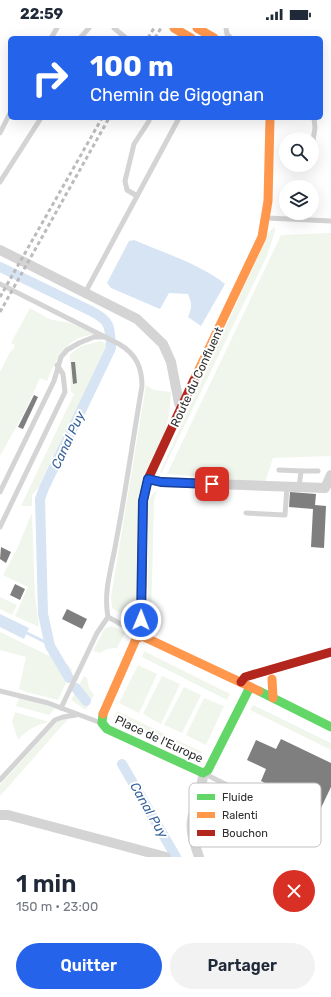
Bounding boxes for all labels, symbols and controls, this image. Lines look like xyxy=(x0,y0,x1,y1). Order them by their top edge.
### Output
text: 22:59 xyxy=(20,5,63,23)
text: 100 m xyxy=(90,50,174,83)
icon: right xyxy=(24,52,76,104)
text: Chemin de Gigognan xyxy=(90,84,264,106)
map controls xyxy=(279,132,319,220)
button: search xyxy=(279,132,319,172)
button: layers xyxy=(279,180,319,220)
street label: Route du Confluent xyxy=(168,325,226,429)
water label: Canal Puy xyxy=(48,408,88,471)
pin xyxy=(195,467,229,501)
icon: arrive xyxy=(201,473,223,495)
position arrow xyxy=(120,599,162,641)
street label: Place de l'Europe xyxy=(113,712,205,766)
water label: Canal Puy xyxy=(127,780,171,841)
legend xyxy=(189,783,321,847)
text: Fluide xyxy=(222,791,253,804)
text: Ralenti xyxy=(222,809,258,822)
text: Bouchon xyxy=(222,827,268,840)
text: 1 min xyxy=(16,870,76,898)
button: close xyxy=(273,870,315,912)
text: 150 m · 23:00 xyxy=(16,899,98,914)
button: Quitter xyxy=(16,943,162,989)
button: Partager xyxy=(170,943,315,989)

